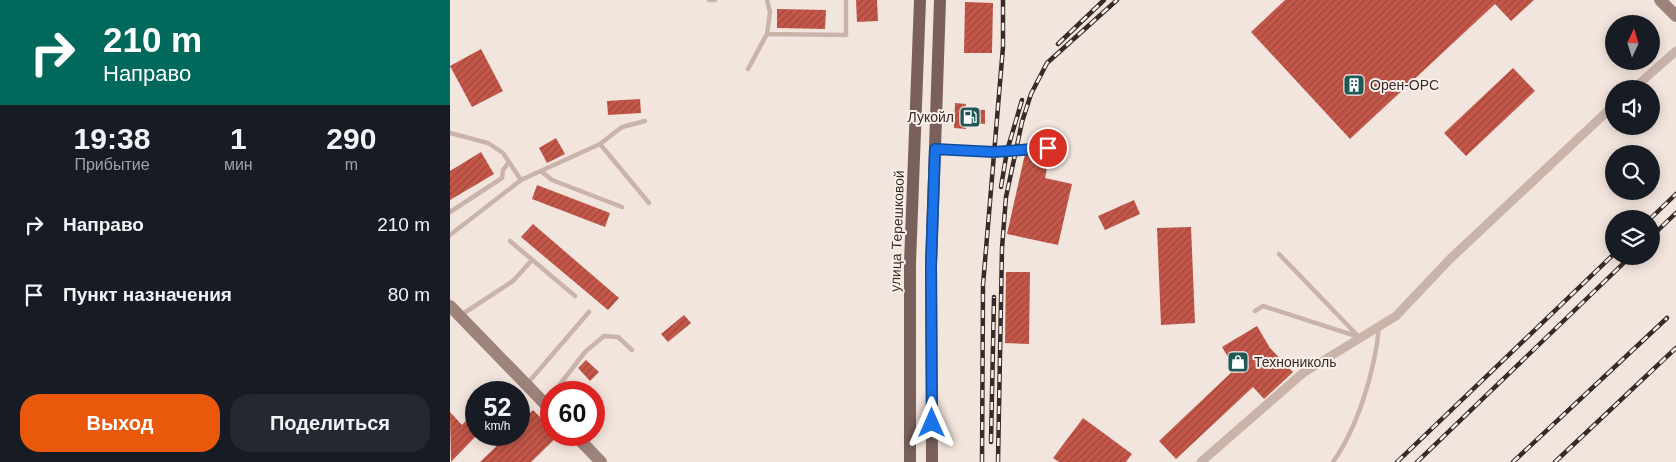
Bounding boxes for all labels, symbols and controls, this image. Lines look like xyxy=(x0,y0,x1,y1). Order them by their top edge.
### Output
north arrow xyxy=(1605,15,1660,70)
map controls xyxy=(1605,15,1660,265)
icon: right xyxy=(20,20,85,85)
text: 210 m xyxy=(103,20,202,59)
text: Направо xyxy=(103,61,191,86)
building icon: Орен-ОРС xyxy=(1342,73,1366,97)
place label: Орен-ОРС xyxy=(1370,77,1439,93)
button: sound xyxy=(1605,80,1660,135)
fuel station icon: Лукойл xyxy=(958,105,982,129)
place label: Лукойл xyxy=(908,109,954,125)
text: 19:38 xyxy=(74,122,150,155)
text: 1 xyxy=(230,122,247,155)
text: 290 xyxy=(326,122,376,155)
pin xyxy=(1027,127,1069,169)
icon: arrive xyxy=(1034,134,1062,162)
button: search xyxy=(1605,145,1660,200)
text: Прибытие xyxy=(74,156,150,173)
text: мин xyxy=(224,156,253,173)
text: m xyxy=(345,156,358,173)
street label: улица Терешковой xyxy=(887,170,907,292)
button: layers xyxy=(1605,210,1660,265)
icon: right xyxy=(20,211,48,239)
text: Направо xyxy=(63,214,144,235)
text: 210 m xyxy=(377,214,430,235)
icon: arrive xyxy=(20,281,48,309)
text: Пункт назначения xyxy=(63,284,232,305)
text: 80 m xyxy=(388,284,430,305)
shop icon: Технониколь xyxy=(1226,350,1250,374)
place label: Технониколь xyxy=(1254,354,1337,370)
speed limit sign: 60 xyxy=(540,381,605,446)
text: 52 xyxy=(484,393,511,421)
button: Выход xyxy=(20,394,220,452)
button: Поделиться xyxy=(230,394,430,452)
position arrow xyxy=(905,396,957,448)
text: km/h xyxy=(484,419,511,433)

